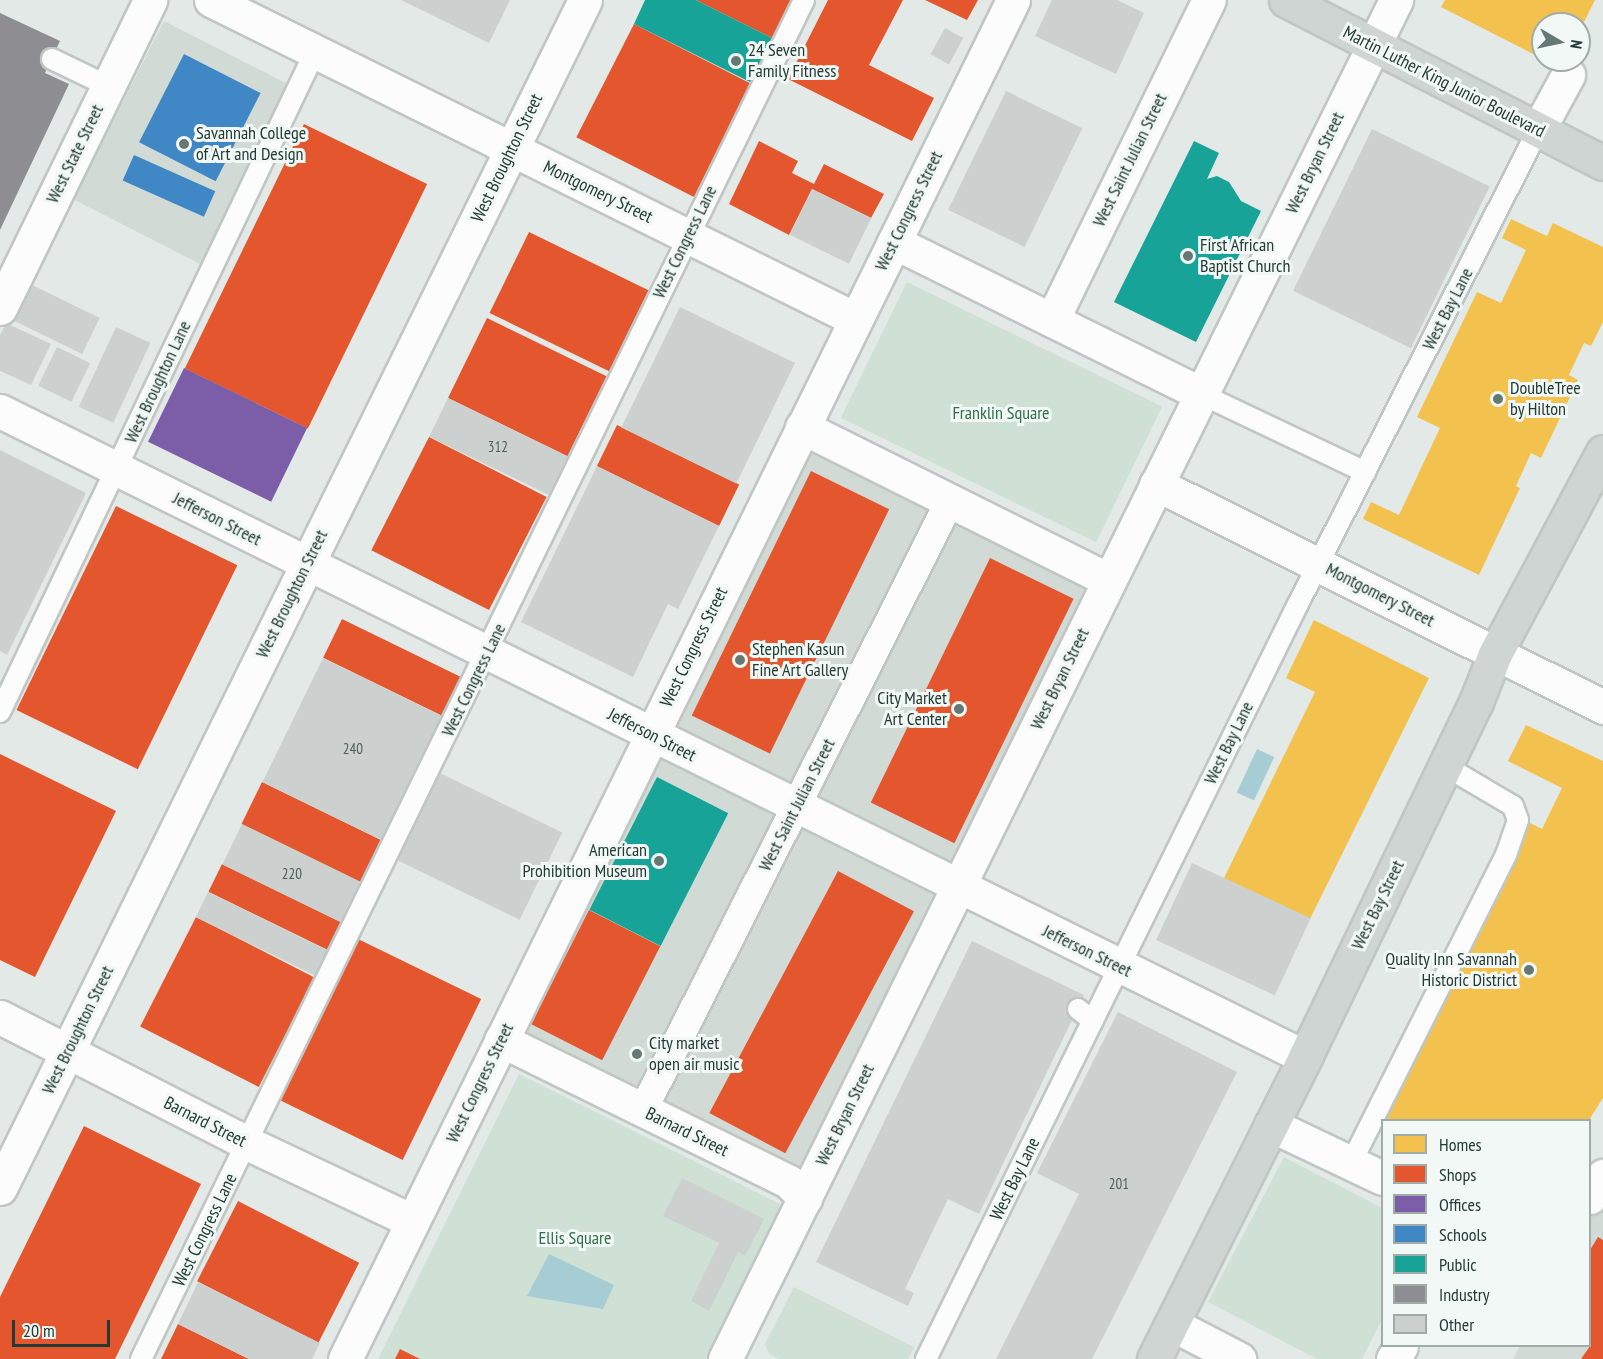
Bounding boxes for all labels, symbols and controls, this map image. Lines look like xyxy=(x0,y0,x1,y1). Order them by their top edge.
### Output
north arrow xyxy=(1531,12,1591,72)
street label: Martin Luther King Junior Boulevard xyxy=(1339,22,1549,142)
text: N xyxy=(1566,39,1587,50)
place label: 24 Seven Family Fitness xyxy=(748,40,837,82)
marker: 24 Seven Family Fitness xyxy=(729,54,743,68)
street label: West Broughton Street xyxy=(467,90,547,226)
street label: West Saint Julian Street xyxy=(1088,90,1172,230)
street label: West State Street xyxy=(42,101,108,207)
street label: West Bryan Street xyxy=(1281,109,1349,217)
place label: Savannah College of Art and Design xyxy=(196,123,306,166)
marker: Savannah College of Art and Design xyxy=(177,137,191,151)
street label: West Congress Street xyxy=(871,148,947,274)
street label: Montgomery Street xyxy=(540,156,656,228)
street label: West Congress Lane xyxy=(648,182,722,302)
place label: First African Baptist Church xyxy=(1200,235,1290,278)
marker: First African Baptist Church xyxy=(1181,249,1195,263)
street label: West Bay Lane xyxy=(1418,264,1478,354)
street label: West Broughton Lane xyxy=(120,317,196,447)
place label: DoubleTree by Hilton xyxy=(1510,378,1581,420)
marker: DoubleTree by Hilton xyxy=(1491,392,1505,406)
park label: Franklin Square xyxy=(952,402,1050,424)
house number: 312 xyxy=(488,438,508,456)
street label: Jefferson Street xyxy=(169,488,265,550)
street label: West Broughton Street xyxy=(252,526,332,662)
street label: Montgomery Street xyxy=(1322,558,1438,632)
street label: West Congress Street xyxy=(656,584,732,710)
street label: West Congress Lane xyxy=(437,620,511,740)
street label: West Bryan Street xyxy=(1026,625,1094,733)
place label: Stephen Kasun Fine Art Gallery xyxy=(752,639,849,682)
marker: Stephen Kasun Fine Art Gallery xyxy=(733,653,747,667)
place label: City Market Art Center xyxy=(877,688,947,730)
street label: West Bay Lane xyxy=(1200,698,1258,788)
marker: City Market Art Center xyxy=(952,702,966,716)
street label: Jefferson Street xyxy=(604,704,700,766)
street label: West Saint Julian Street xyxy=(754,735,840,875)
house number: 240 xyxy=(343,740,363,758)
place label: American Prohibition Museum xyxy=(522,840,647,882)
marker: American Prohibition Museum xyxy=(652,854,666,868)
street label: West Bay Street xyxy=(1347,857,1409,953)
house number: 220 xyxy=(282,865,302,883)
street label: Jefferson Street xyxy=(1039,920,1135,982)
place label: Quality Inn Savannah Historic District xyxy=(1385,949,1517,992)
street label: West Broughton Street xyxy=(38,962,118,1098)
marker: Quality Inn Savannah Historic District xyxy=(1522,963,1536,977)
street label: West Congress Street xyxy=(442,1020,518,1146)
place label: City market open air music xyxy=(649,1033,740,1076)
marker: City market open air music xyxy=(630,1047,644,1061)
street label: West Bryan Street xyxy=(811,1061,879,1169)
street label: Barnard Street xyxy=(160,1092,250,1152)
street label: Barnard Street xyxy=(642,1103,732,1161)
legend xyxy=(1381,1119,1591,1347)
text: Homes xyxy=(1439,1133,1482,1156)
street label: West Bay Lane xyxy=(986,1134,1044,1224)
text: Shops xyxy=(1439,1163,1476,1186)
street label: West Congress Lane xyxy=(168,1170,242,1290)
house number: 201 xyxy=(1109,1175,1129,1193)
text: Offices xyxy=(1439,1193,1481,1216)
text: Schools xyxy=(1439,1223,1487,1246)
park label: Ellis Square xyxy=(539,1227,611,1249)
text: Public xyxy=(1439,1253,1477,1276)
text: Industry xyxy=(1439,1283,1489,1306)
scale bar xyxy=(15,1308,112,1346)
text: Other xyxy=(1439,1313,1474,1336)
text: 20 m xyxy=(23,1319,55,1342)

